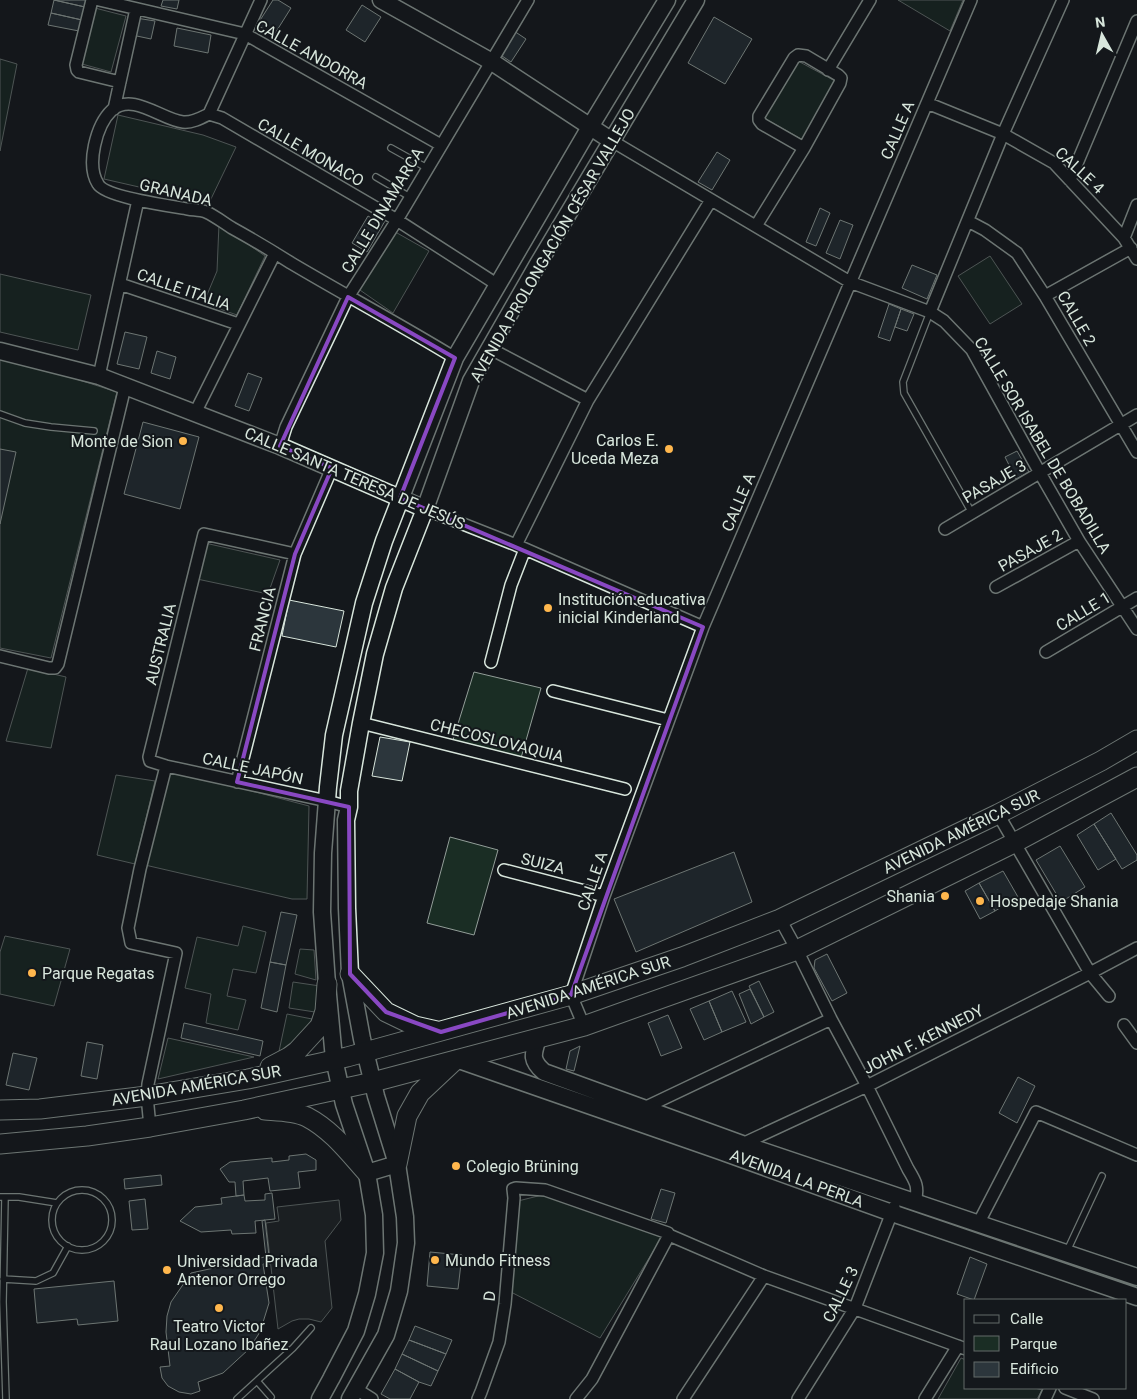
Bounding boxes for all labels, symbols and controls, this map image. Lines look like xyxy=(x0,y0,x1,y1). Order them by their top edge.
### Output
north arrow xyxy=(1077,10,1127,60)
text: N xyxy=(1094,14,1106,31)
street label: CALLE ANDORRA xyxy=(253,16,371,93)
street label: CALLE A xyxy=(877,98,918,162)
street label: AVENIDA PROLONGACIÓN CÉSAR VALLEJO xyxy=(465,105,639,385)
street label: CALLE MONACO xyxy=(254,114,367,191)
street label: CALLE DINAMARCA xyxy=(337,143,428,277)
street label: CALLE 4 xyxy=(1051,143,1108,198)
street label: GRANADA xyxy=(138,175,215,210)
street label: CALLE ITALIA xyxy=(134,265,234,315)
street label: CALLE 2 xyxy=(1053,287,1100,349)
street label: CALLE SOR ISABEL DE BOBADILLA xyxy=(970,334,1115,557)
street label: CALLE SANTA TERESA DE JESÚS xyxy=(242,423,468,534)
place label: Carlos E. Uceda Meza xyxy=(571,431,659,468)
place label: Monte de Sion xyxy=(71,432,173,451)
marker: Monte de Sion xyxy=(177,435,189,447)
marker: Carlos E. Uceda Meza xyxy=(663,443,675,455)
street label: PASAJE 3 xyxy=(959,456,1029,507)
street label: CALLE A xyxy=(718,470,759,534)
street label: PASAJE 2 xyxy=(995,525,1066,576)
street label: FRANCIA xyxy=(245,584,280,653)
street label: CALLE 1 xyxy=(1053,588,1114,635)
place label: Institución educativa inicial Kinderland xyxy=(558,590,706,627)
street label: AUSTRALIA xyxy=(141,601,180,687)
marker: Institución educativa inicial Kinderland xyxy=(542,602,554,614)
street label: CHECOSLOVAQUIA xyxy=(428,715,566,766)
street label: CALLE JAPÓN xyxy=(201,748,305,788)
street label: AVENIDA AMÉRICA SUR xyxy=(880,785,1043,878)
street label: CALLE A xyxy=(573,848,612,913)
street label: SUIZA xyxy=(519,849,567,878)
place label: Shania xyxy=(887,887,935,906)
marker: Shania xyxy=(939,890,951,902)
place label: Hospedaje Shania xyxy=(990,892,1119,911)
marker: Hospedaje Shania xyxy=(974,895,986,907)
street label: AVENIDA AMÉRICA SUR xyxy=(504,952,673,1023)
place label: Parque Regatas xyxy=(42,964,155,983)
marker: Parque Regatas xyxy=(26,967,38,979)
street label: JOHN F. KENNEDY xyxy=(860,1001,987,1078)
street label: AVENIDA AMÉRICA SUR xyxy=(110,1061,282,1110)
street label: AVENIDA LA PERLA xyxy=(727,1145,867,1212)
place label: Colegio Brüning xyxy=(466,1157,579,1176)
marker: Colegio Brüning xyxy=(450,1160,462,1172)
place label: Mundo Fitness xyxy=(445,1251,551,1270)
place label: Universidad Privada Antenor Orrego xyxy=(177,1252,318,1289)
marker: Mundo Fitness xyxy=(429,1254,441,1266)
street label: CALLE 3 xyxy=(819,1263,862,1325)
marker: Universidad Privada Antenor Orrego xyxy=(161,1264,173,1276)
street label: D xyxy=(480,1290,499,1302)
legend xyxy=(964,1299,1127,1389)
marker: Teatro Victor Raul Lozano Ibañez xyxy=(213,1302,225,1314)
text: Calle xyxy=(1010,1310,1043,1328)
place label: Teatro Victor Raul Lozano Ibañez xyxy=(150,1317,288,1354)
text: Parque xyxy=(1010,1335,1057,1353)
text: Edificio xyxy=(1010,1360,1059,1378)

